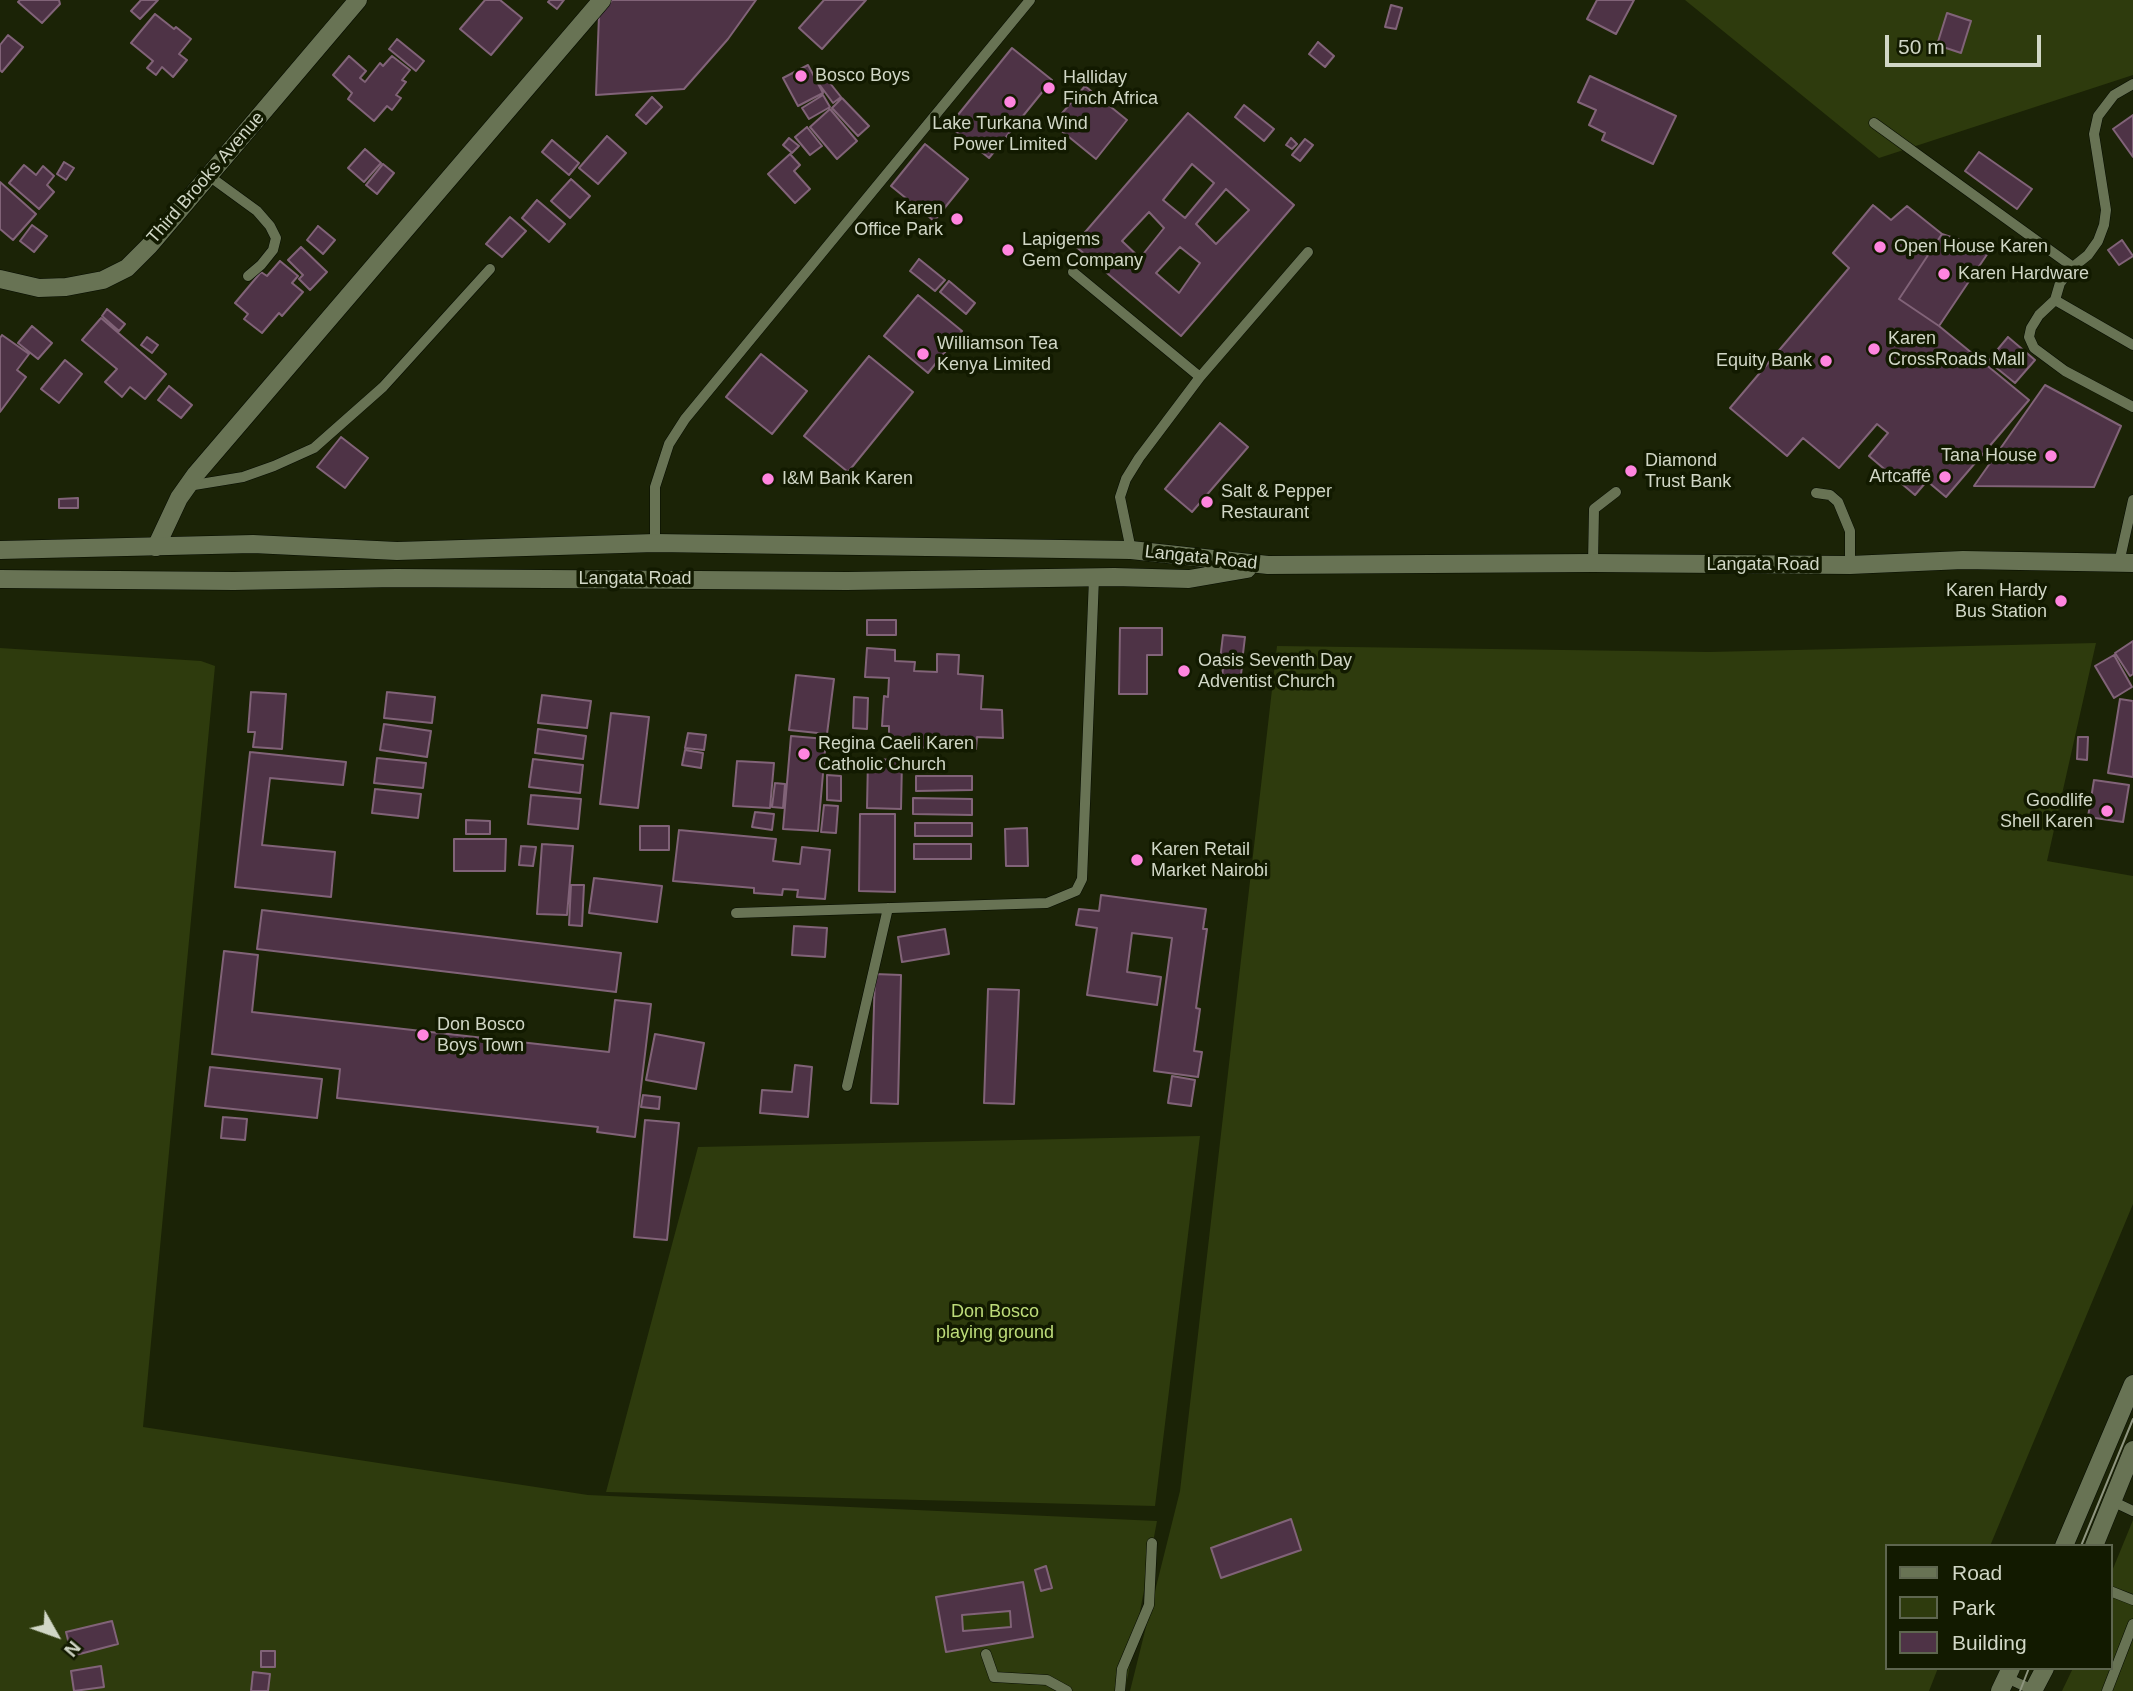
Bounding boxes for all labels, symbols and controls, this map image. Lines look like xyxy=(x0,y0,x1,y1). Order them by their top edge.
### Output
scale bar xyxy=(1888,21,2044,65)
text: 50 m xyxy=(1898,35,1945,58)
place label: Bosco Boys xyxy=(815,65,910,87)
place label: Halliday Finch Africa xyxy=(1063,67,1158,110)
marker: Bosco Boys xyxy=(793,68,809,84)
marker: Halliday Finch Africa xyxy=(1041,80,1057,96)
marker: Lake Turkana Wind Power Limited xyxy=(1002,94,1018,110)
street label: Third Brooks Avenue xyxy=(143,108,269,248)
place label: Lake Turkana Wind Power Limited xyxy=(932,113,1088,156)
place label: Karen Office Park xyxy=(854,198,943,241)
marker: Karen Office Park xyxy=(949,211,965,227)
place label: Lapigems Gem Company xyxy=(1022,229,1143,272)
place label: Open House Karen xyxy=(1894,236,2048,258)
marker: Open House Karen xyxy=(1872,239,1888,255)
marker: Lapigems Gem Company xyxy=(1000,242,1016,258)
place label: Karen Hardware xyxy=(1958,263,2089,285)
marker: Karen Hardware xyxy=(1936,266,1952,282)
place label: Karen CrossRoads Mall xyxy=(1888,328,2025,370)
place label: Williamson Tea Kenya Limited xyxy=(937,333,1058,376)
marker: Karen CrossRoads Mall xyxy=(1866,341,1882,357)
marker: Williamson Tea Kenya Limited xyxy=(915,346,931,362)
place label: Equity Bank xyxy=(1716,350,1812,372)
marker: Equity Bank xyxy=(1818,353,1834,369)
place label: Tana House xyxy=(1941,445,2037,467)
marker: Tana House xyxy=(2043,448,2059,464)
place label: Diamond Trust Bank xyxy=(1645,450,1731,492)
marker: Diamond Trust Bank xyxy=(1623,463,1639,479)
place label: Artcaffé xyxy=(1869,466,1931,488)
place label: I&M Bank Karen xyxy=(782,468,913,490)
marker: Artcaffé xyxy=(1937,469,1953,485)
marker: I&M Bank Karen xyxy=(760,471,776,487)
place label: Salt & Pepper Restaurant xyxy=(1221,481,1332,524)
marker: Salt & Pepper Restaurant xyxy=(1199,494,1215,510)
street label: Langata Road xyxy=(1144,541,1258,575)
street label: Langata Road xyxy=(1706,554,1820,576)
street label: Langata Road xyxy=(578,568,692,590)
place label: Karen Hardy Bus Station xyxy=(1946,580,2047,622)
marker: Karen Hardy Bus Station xyxy=(2053,593,2069,609)
place label: Oasis Seventh Day Adventist Church xyxy=(1198,650,1352,692)
marker: Oasis Seventh Day Adventist Church xyxy=(1176,663,1192,679)
place label: Regina Caeli Karen Catholic Church xyxy=(818,733,974,776)
marker: Regina Caeli Karen Catholic Church xyxy=(796,746,812,762)
place label: Goodlife Shell Karen xyxy=(2000,790,2093,832)
marker: Goodlife Shell Karen xyxy=(2099,803,2115,819)
place label: Karen Retail Market Nairobi xyxy=(1151,839,1268,882)
marker: Karen Retail Market Nairobi xyxy=(1129,852,1145,868)
place label: Don Bosco Boys Town xyxy=(437,1014,525,1056)
marker: Don Bosco Boys Town xyxy=(415,1027,431,1043)
park label: Don Bosco playing ground xyxy=(936,1301,1054,1344)
legend xyxy=(1884,1544,2112,1670)
text: Road xyxy=(1952,1561,2002,1584)
text: Park xyxy=(1952,1596,1995,1619)
north arrow xyxy=(21,1600,91,1670)
text: Building xyxy=(1952,1631,2027,1654)
text: N xyxy=(60,1637,85,1661)

